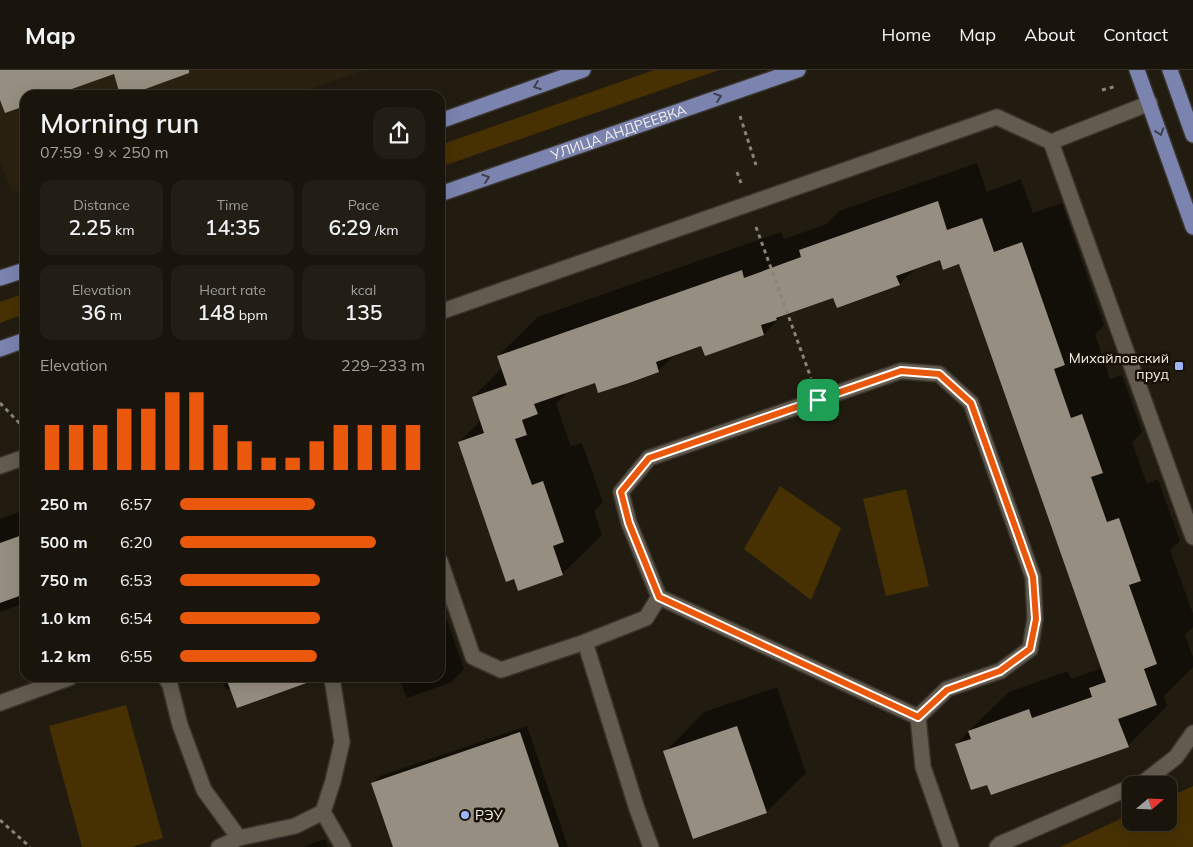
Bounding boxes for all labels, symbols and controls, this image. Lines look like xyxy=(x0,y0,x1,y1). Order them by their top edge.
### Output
text: Map xyxy=(25,20,76,50)
text: Home xyxy=(881,23,931,46)
text: Map xyxy=(959,23,996,46)
text: About xyxy=(1024,23,1075,46)
text: Contact xyxy=(1103,23,1168,46)
one-way arrow xyxy=(534,80,542,90)
one-way arrow xyxy=(714,93,722,103)
street label: УЛИЦА АНДРЕЕВКА xyxy=(547,100,689,164)
text: Morning run xyxy=(40,105,199,140)
button: share xyxy=(373,107,425,159)
one-way arrow xyxy=(1154,128,1164,136)
text: 07:59 · 9 × 250 m xyxy=(40,142,169,162)
one-way arrow xyxy=(481,174,490,184)
text: Distance xyxy=(73,196,130,214)
text: Time xyxy=(217,196,248,214)
text: Pace xyxy=(348,196,379,214)
text: 2.25 xyxy=(69,214,111,240)
text: 14:35 xyxy=(205,214,260,240)
text: 6:29 xyxy=(329,214,371,240)
text: km xyxy=(111,221,134,239)
text: /km xyxy=(371,221,398,239)
text: Elevation xyxy=(72,281,131,299)
text: Heart rate xyxy=(199,281,266,299)
text: kcal xyxy=(351,281,376,299)
text: 36 xyxy=(81,299,106,325)
text: 148 xyxy=(197,299,235,325)
text: 135 xyxy=(345,299,382,325)
text: m xyxy=(106,306,122,324)
text: bpm xyxy=(235,306,268,324)
place label: Михайловский пруд xyxy=(1069,349,1169,383)
text: Elevation xyxy=(40,355,108,375)
text: 229–233 m xyxy=(341,355,425,375)
marker: Михайловский пруд xyxy=(1173,360,1185,372)
pin xyxy=(797,379,839,421)
icon: arrive xyxy=(804,386,832,414)
text: 250 m xyxy=(40,494,88,514)
text: 6:57 xyxy=(120,494,152,514)
text: 500 m xyxy=(40,532,88,552)
text: 6:20 xyxy=(120,532,152,552)
text: 750 m xyxy=(40,570,88,590)
text: 6:53 xyxy=(120,570,152,590)
text: 1.0 km xyxy=(40,608,91,628)
text: 6:54 xyxy=(120,608,152,628)
text: 1.2 km xyxy=(40,646,91,666)
text: 6:55 xyxy=(120,646,152,666)
north arrow xyxy=(1122,776,1178,831)
map controls xyxy=(1122,776,1177,831)
place label: РЭУ xyxy=(475,806,503,824)
marker: РЭУ xyxy=(459,809,471,821)

